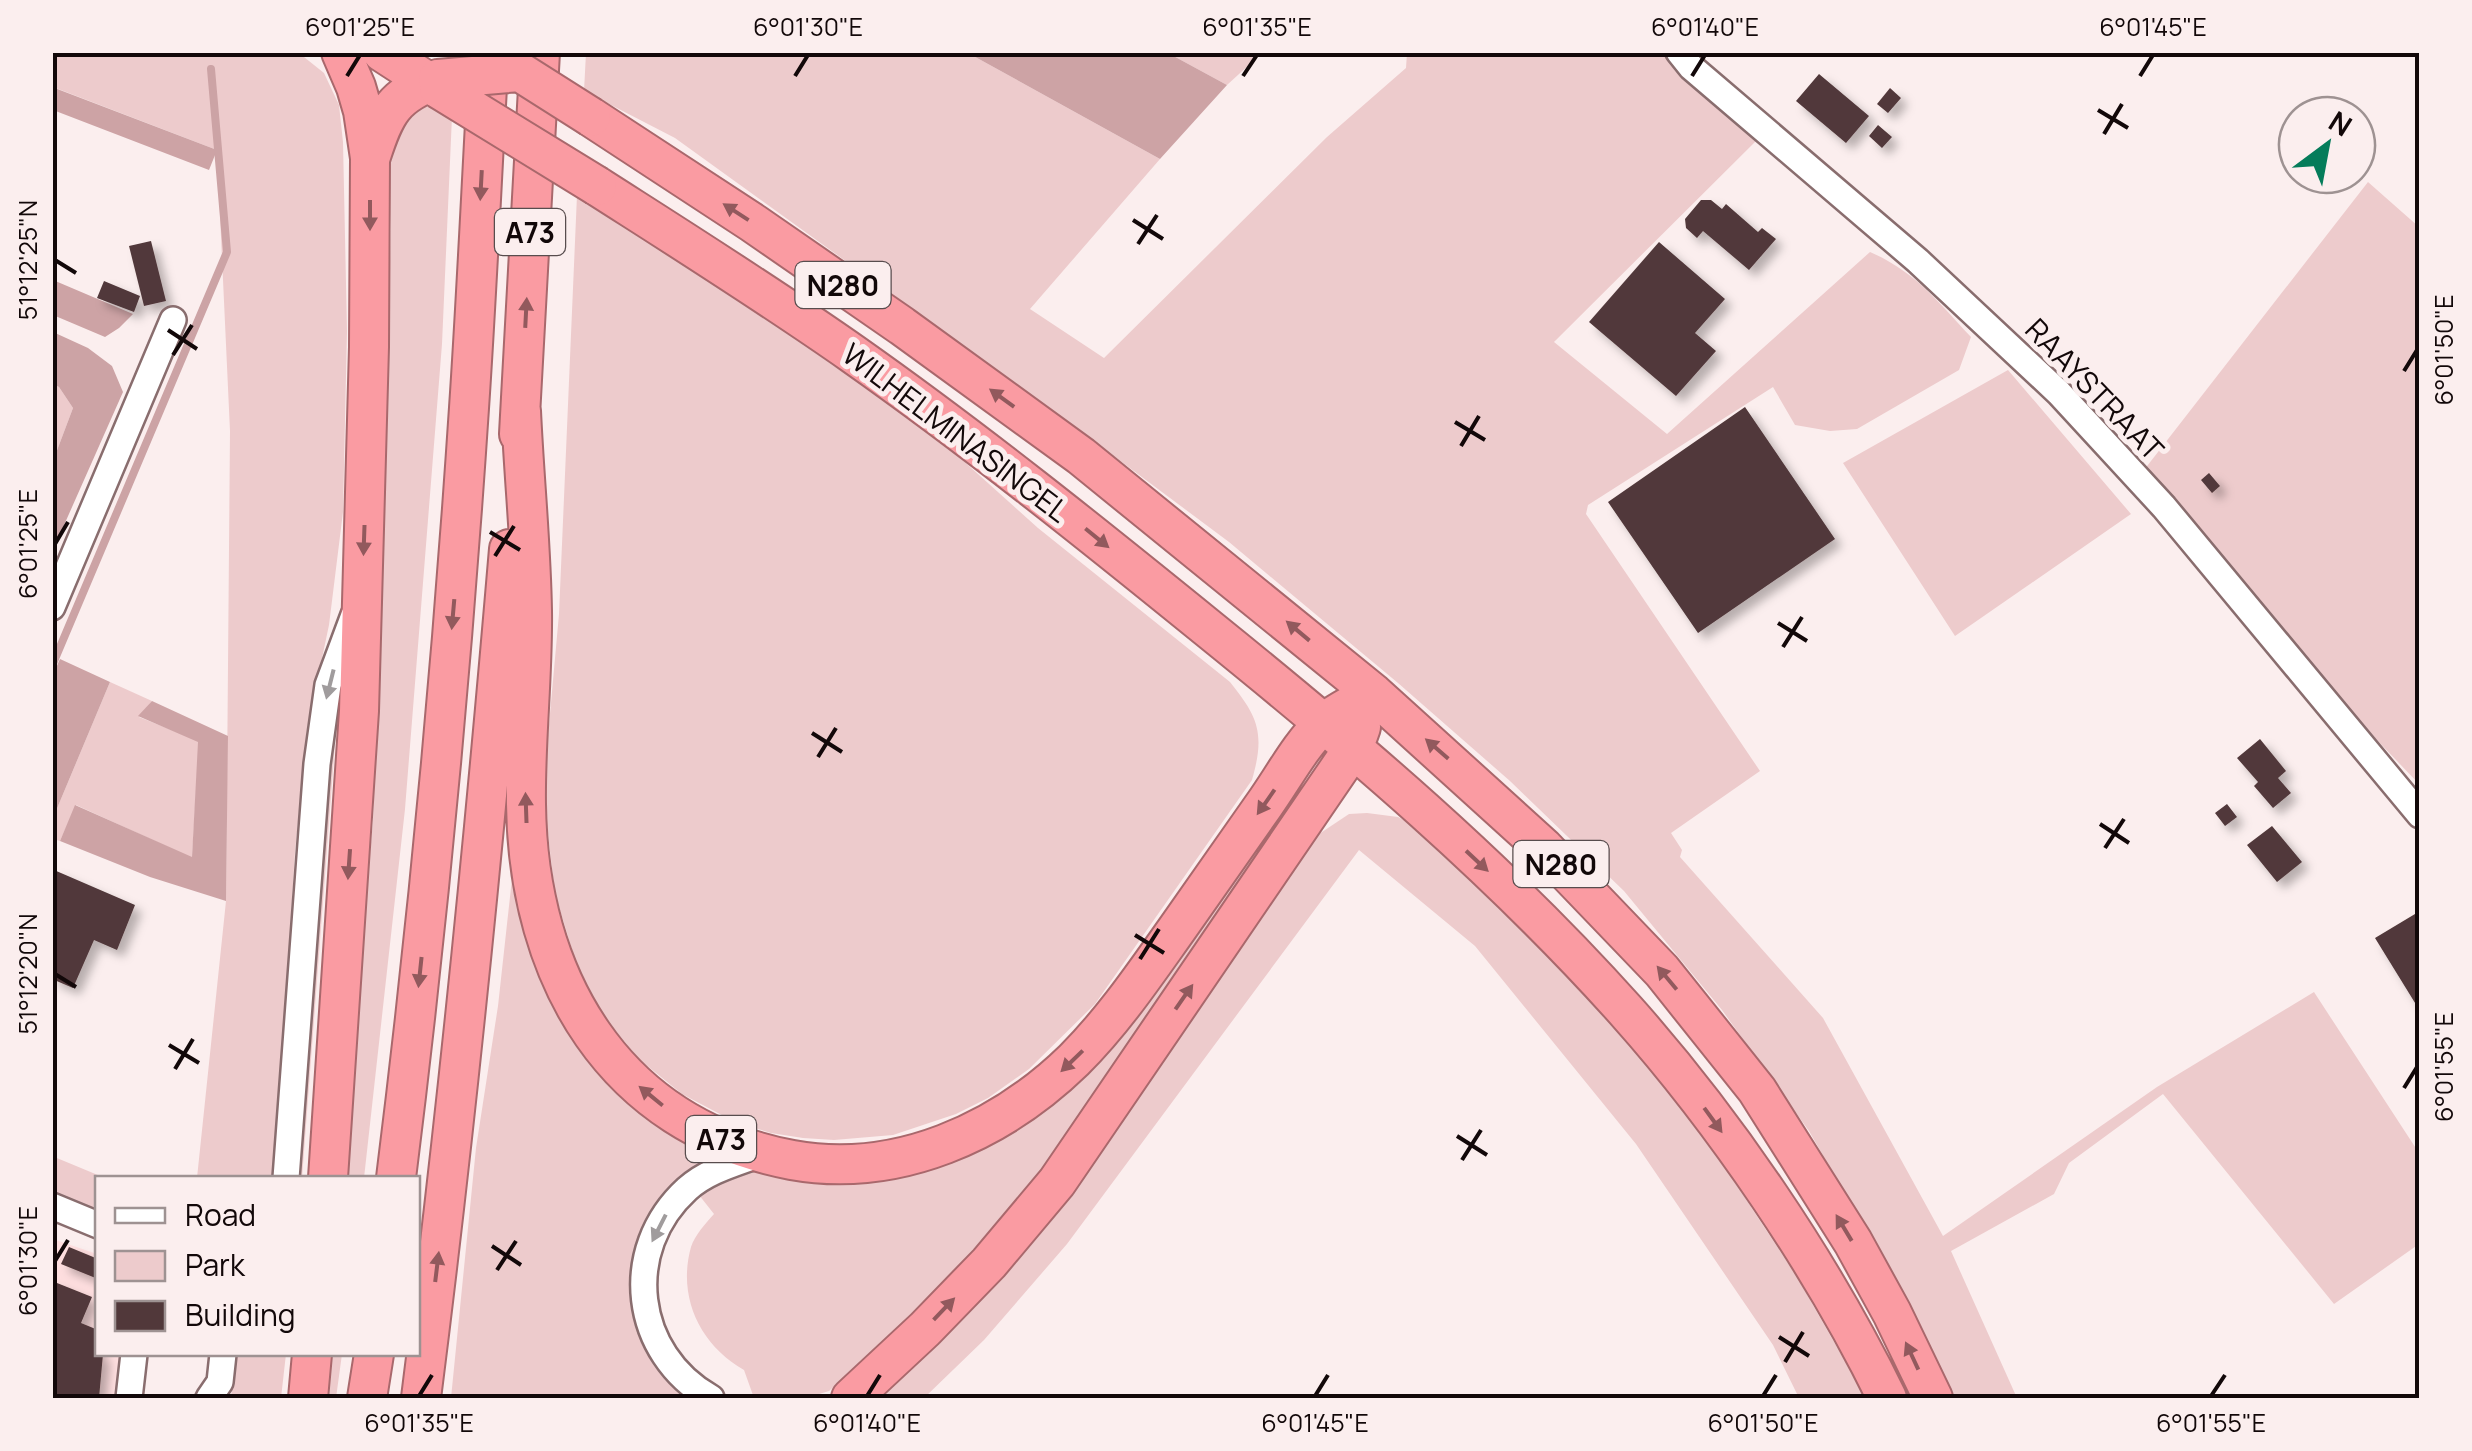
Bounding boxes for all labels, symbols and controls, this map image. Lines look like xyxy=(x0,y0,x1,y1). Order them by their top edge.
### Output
text: 6°01'25"E xyxy=(305,9,415,44)
text: 6°01'30"E xyxy=(753,9,863,44)
text: 6°01'35"E xyxy=(1202,9,1312,44)
text: 6°01'40"E xyxy=(1651,9,1759,44)
text: 6°01'45"E xyxy=(2099,9,2207,44)
north arrow xyxy=(2277,95,2377,195)
text: N xyxy=(2322,102,2359,144)
one-way arrow xyxy=(473,169,489,201)
one-way arrow xyxy=(362,199,378,231)
text: 51°12'25"N xyxy=(10,200,45,320)
one-way arrow xyxy=(722,204,750,222)
road number: A73 xyxy=(495,209,565,255)
road number: N280 xyxy=(796,262,890,308)
text: 6°01'50"E xyxy=(2426,295,2461,405)
one-way arrow xyxy=(518,297,534,329)
street label: RAAYSTRAAT xyxy=(2017,309,2173,469)
street label: WILHELMINASINGEL xyxy=(834,333,1078,531)
one-way arrow xyxy=(989,389,1016,409)
text: 6°01'25"E xyxy=(10,489,45,599)
one-way arrow xyxy=(355,524,371,556)
one-way arrow xyxy=(1084,528,1110,548)
one-way arrow xyxy=(444,598,460,630)
one-way arrow xyxy=(1286,621,1311,642)
one-way arrow xyxy=(322,669,338,700)
one-way arrow xyxy=(1425,738,1450,760)
one-way arrow xyxy=(1257,788,1276,815)
one-way arrow xyxy=(518,792,534,824)
road number: N280 xyxy=(1514,841,1608,887)
one-way arrow xyxy=(340,849,356,881)
one-way arrow xyxy=(1465,849,1489,872)
text: 51°12'20"N xyxy=(10,913,45,1035)
one-way arrow xyxy=(411,957,427,989)
one-way arrow xyxy=(1657,966,1678,991)
one-way arrow xyxy=(1174,983,1193,1010)
text: 6°01'55"E xyxy=(2426,1012,2461,1122)
one-way arrow xyxy=(1060,1049,1084,1072)
one-way arrow xyxy=(638,1086,664,1107)
one-way arrow xyxy=(1703,1107,1723,1133)
road number: A73 xyxy=(686,1116,756,1162)
legend xyxy=(95,1176,420,1356)
text: Road xyxy=(185,1194,256,1235)
text: 6°01'30"E xyxy=(10,1206,45,1316)
one-way arrow xyxy=(651,1214,668,1243)
one-way arrow xyxy=(1836,1214,1853,1242)
text: Park xyxy=(185,1244,246,1285)
one-way arrow xyxy=(429,1251,445,1282)
text: Building xyxy=(185,1294,296,1335)
one-way arrow xyxy=(932,1298,956,1322)
one-way arrow xyxy=(1904,1341,1921,1370)
text: 6°01'35"E xyxy=(364,1405,474,1440)
text: 6°01'40"E xyxy=(813,1405,921,1440)
text: 6°01'45"E xyxy=(1261,1405,1369,1440)
text: 6°01'50"E xyxy=(1708,1405,1818,1440)
text: 6°01'55"E xyxy=(2156,1405,2266,1440)

